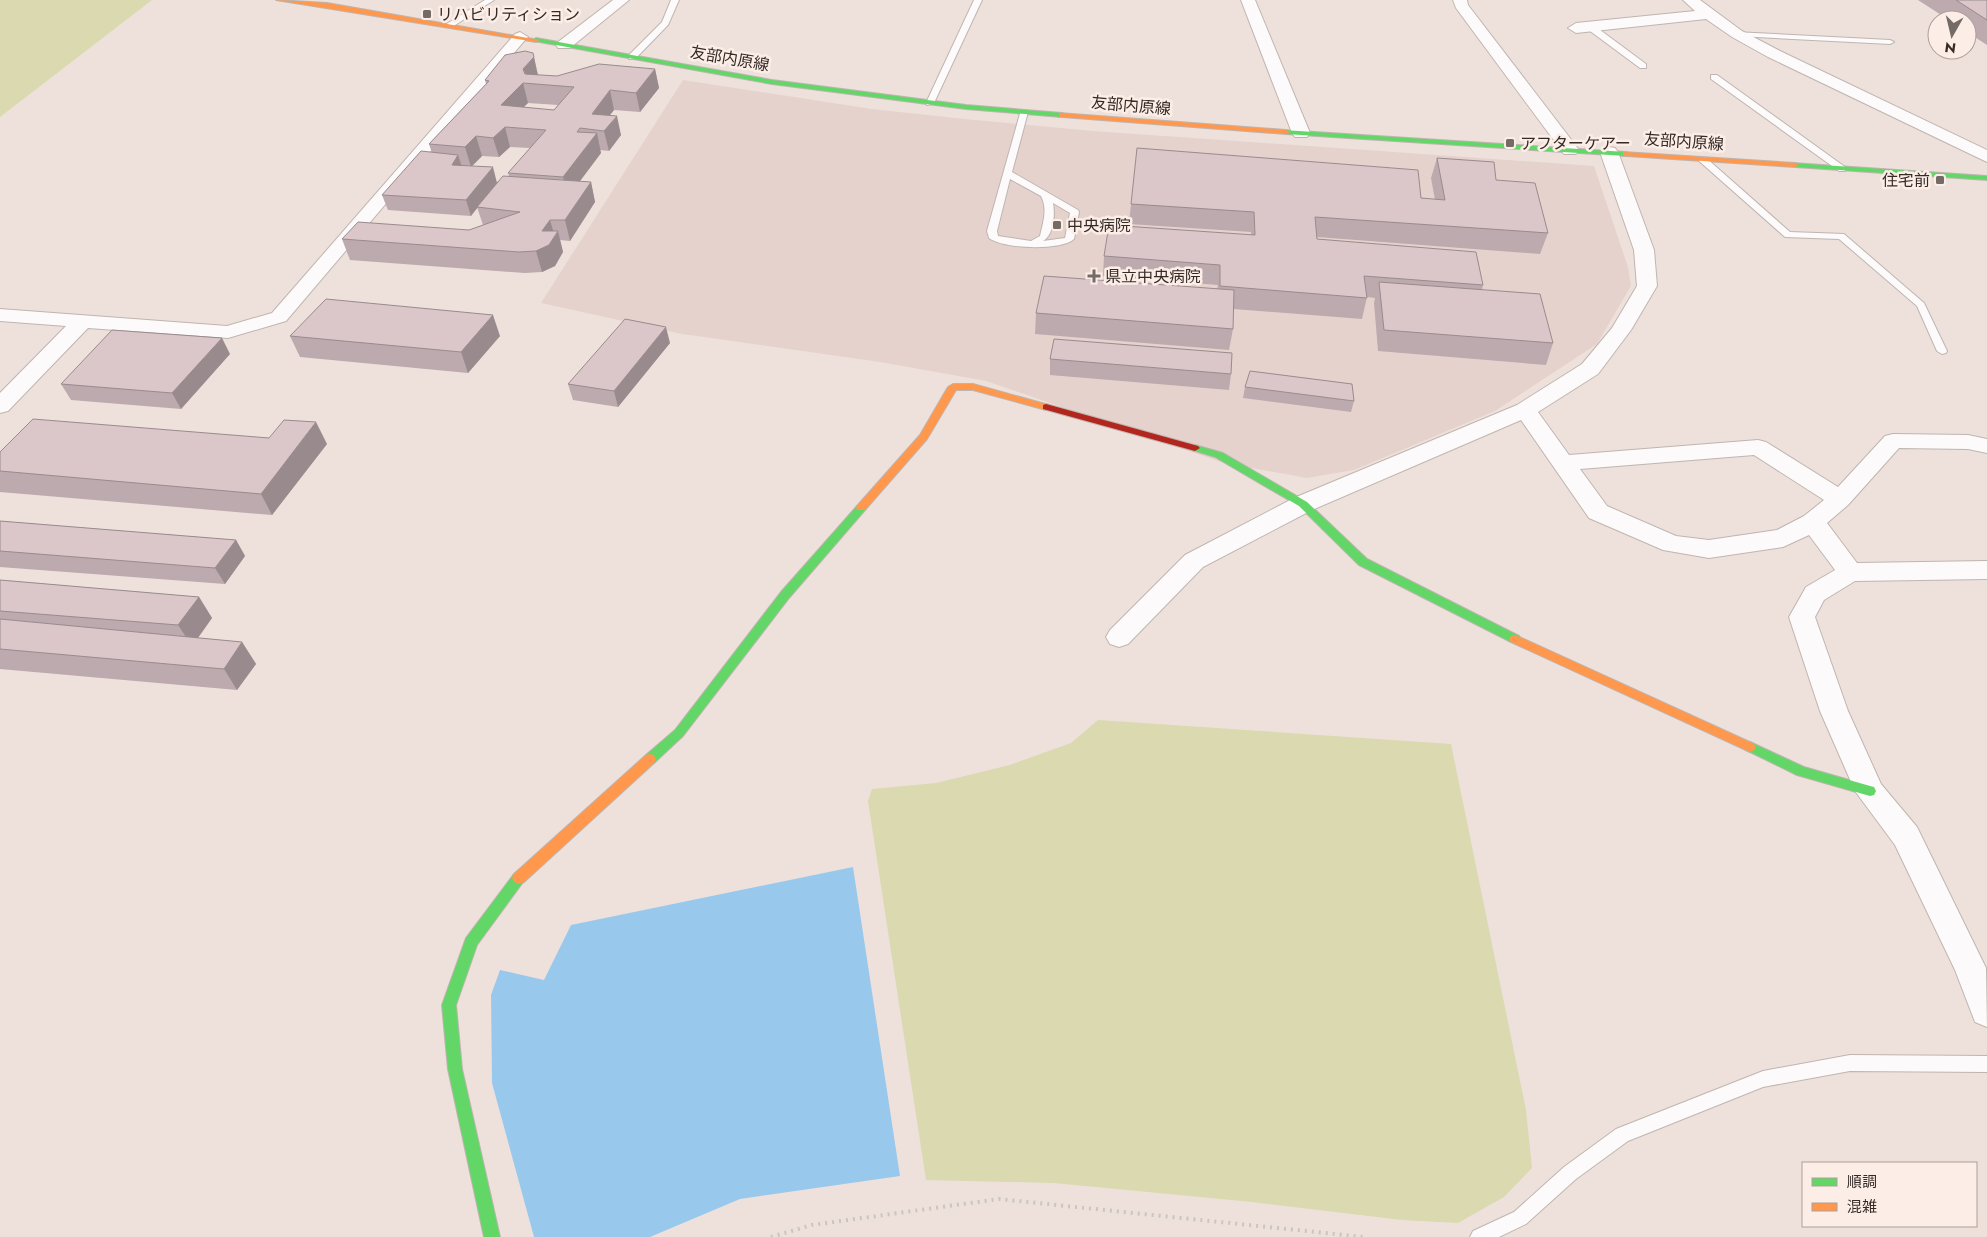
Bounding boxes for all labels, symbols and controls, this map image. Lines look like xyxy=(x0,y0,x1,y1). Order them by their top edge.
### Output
place label: リハビリティション xyxy=(437,3,580,26)
marker: リハビリティション xyxy=(421,8,433,20)
north arrow xyxy=(1927,10,1977,60)
text: N xyxy=(1943,37,1957,59)
street label: 友部内原線 xyxy=(689,40,771,77)
street label: 友部内原線 xyxy=(1090,91,1172,120)
street label: 友部内原線 xyxy=(1643,127,1725,156)
place label: アフターケアー xyxy=(1520,132,1631,155)
marker: アフターケアー xyxy=(1504,137,1516,149)
place label: 住宅前 xyxy=(1882,169,1930,192)
marker: 住宅前 xyxy=(1934,174,1946,186)
place label: 中央病院 xyxy=(1067,214,1131,237)
marker: 中央病院 xyxy=(1051,219,1063,231)
place label: 県立中央病院 xyxy=(1105,265,1201,288)
marker: 県立中央病院 xyxy=(1087,269,1101,283)
legend xyxy=(1802,1162,1977,1227)
text: 順調 xyxy=(1847,1171,1877,1193)
text: 混雑 xyxy=(1847,1196,1877,1218)

